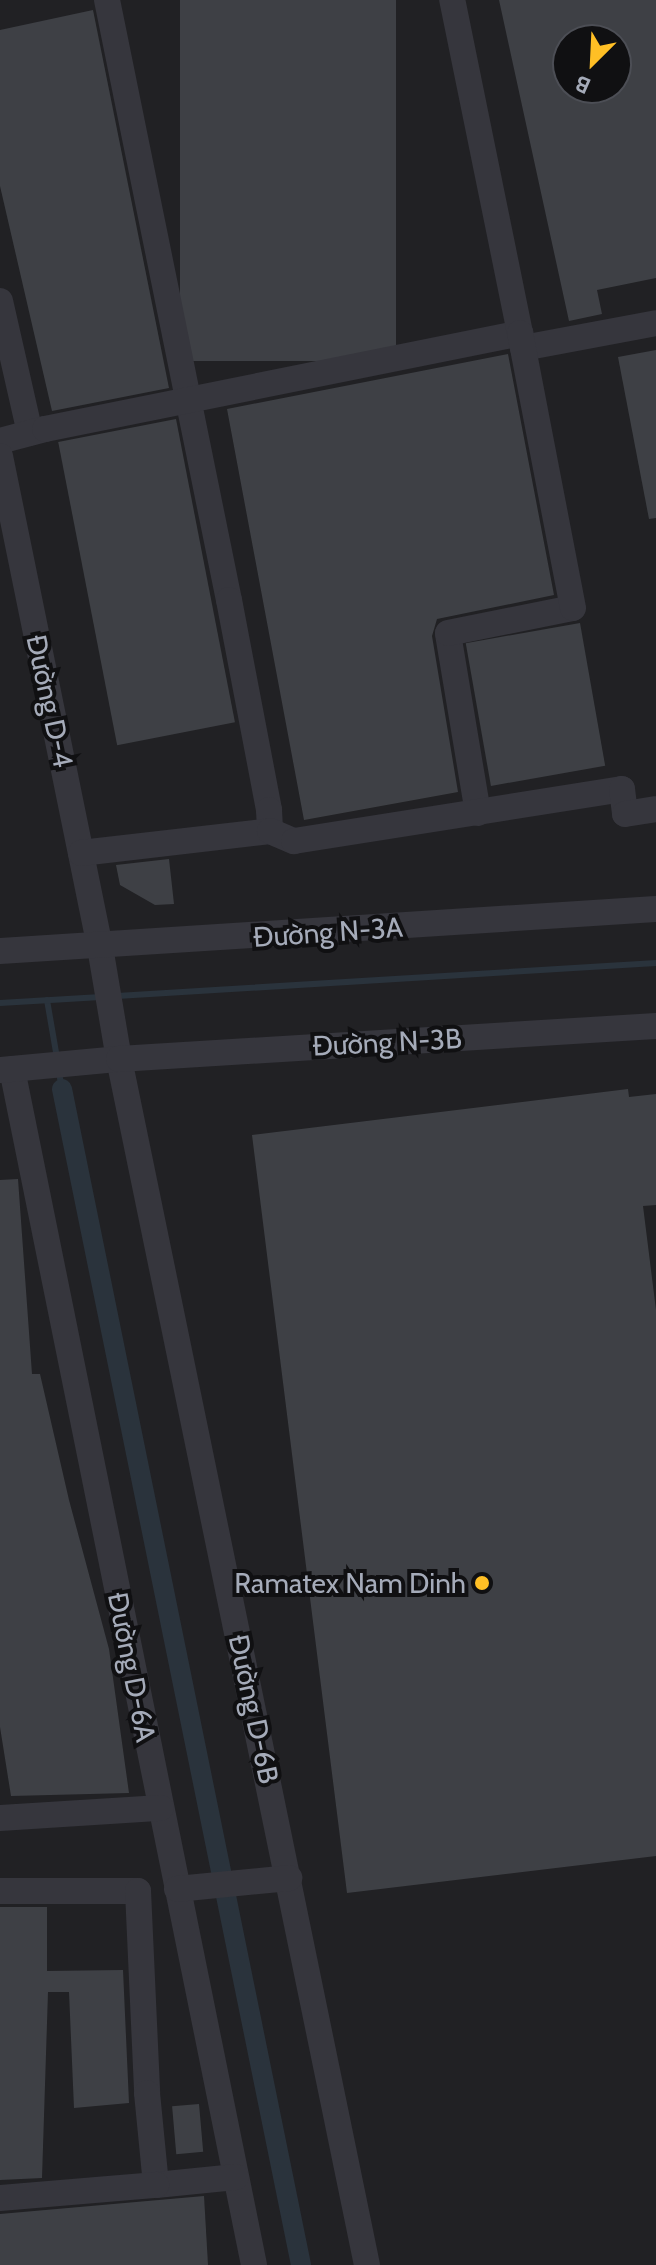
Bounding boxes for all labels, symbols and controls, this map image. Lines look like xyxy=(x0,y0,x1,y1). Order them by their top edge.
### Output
north arrow xyxy=(552,24,632,104)
text: B xyxy=(571,69,595,100)
street label: Đường D-4 xyxy=(20,632,80,770)
street label: Đường N-3A xyxy=(252,910,404,954)
street label: Đường N-3B xyxy=(311,1021,463,1063)
place label: Ramatex Nam Dinh xyxy=(234,1566,466,1600)
marker: Ramatex Nam Dinh xyxy=(473,1574,491,1592)
street label: Đường D-6A xyxy=(101,1589,163,1745)
street label: Đường D-6B xyxy=(222,1632,286,1786)

